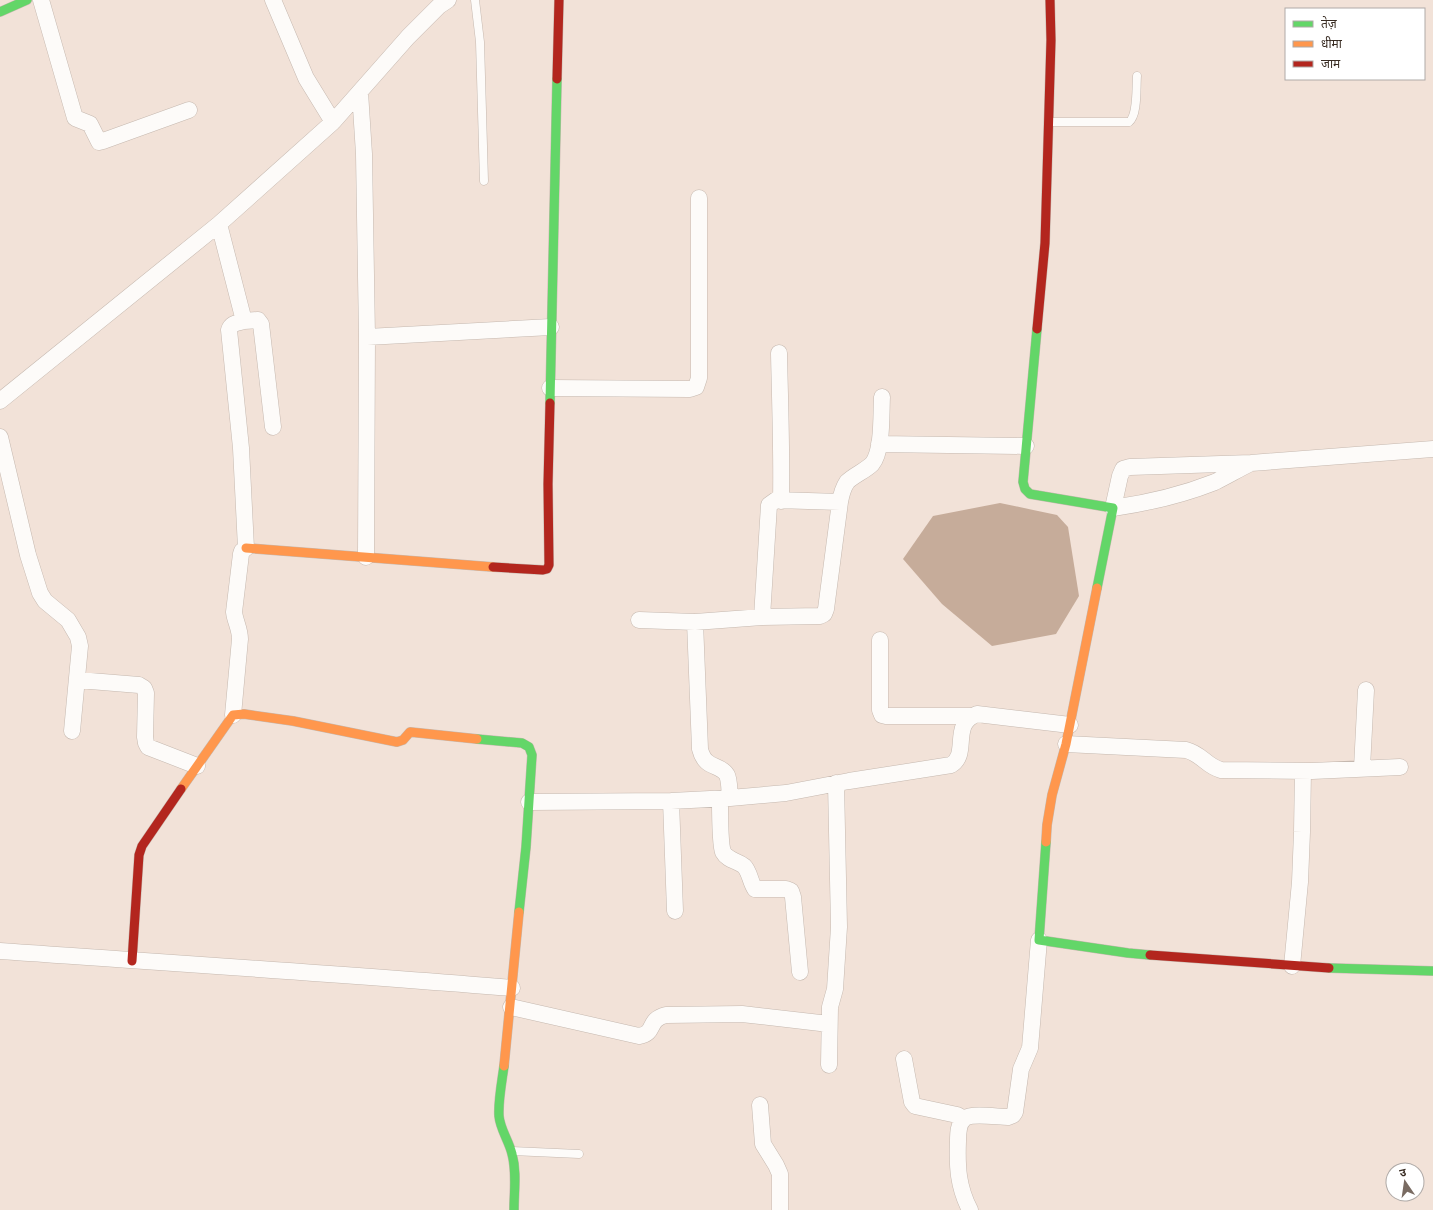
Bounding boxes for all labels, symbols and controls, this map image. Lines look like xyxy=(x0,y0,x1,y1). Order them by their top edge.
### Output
legend xyxy=(1285,8,1425,80)
text: तेज़ xyxy=(1321,16,1338,32)
text: धीमा xyxy=(1321,36,1343,52)
text: जाम xyxy=(1321,57,1341,72)
north arrow xyxy=(1385,1162,1425,1202)
text: उ xyxy=(1398,1166,1408,1180)

